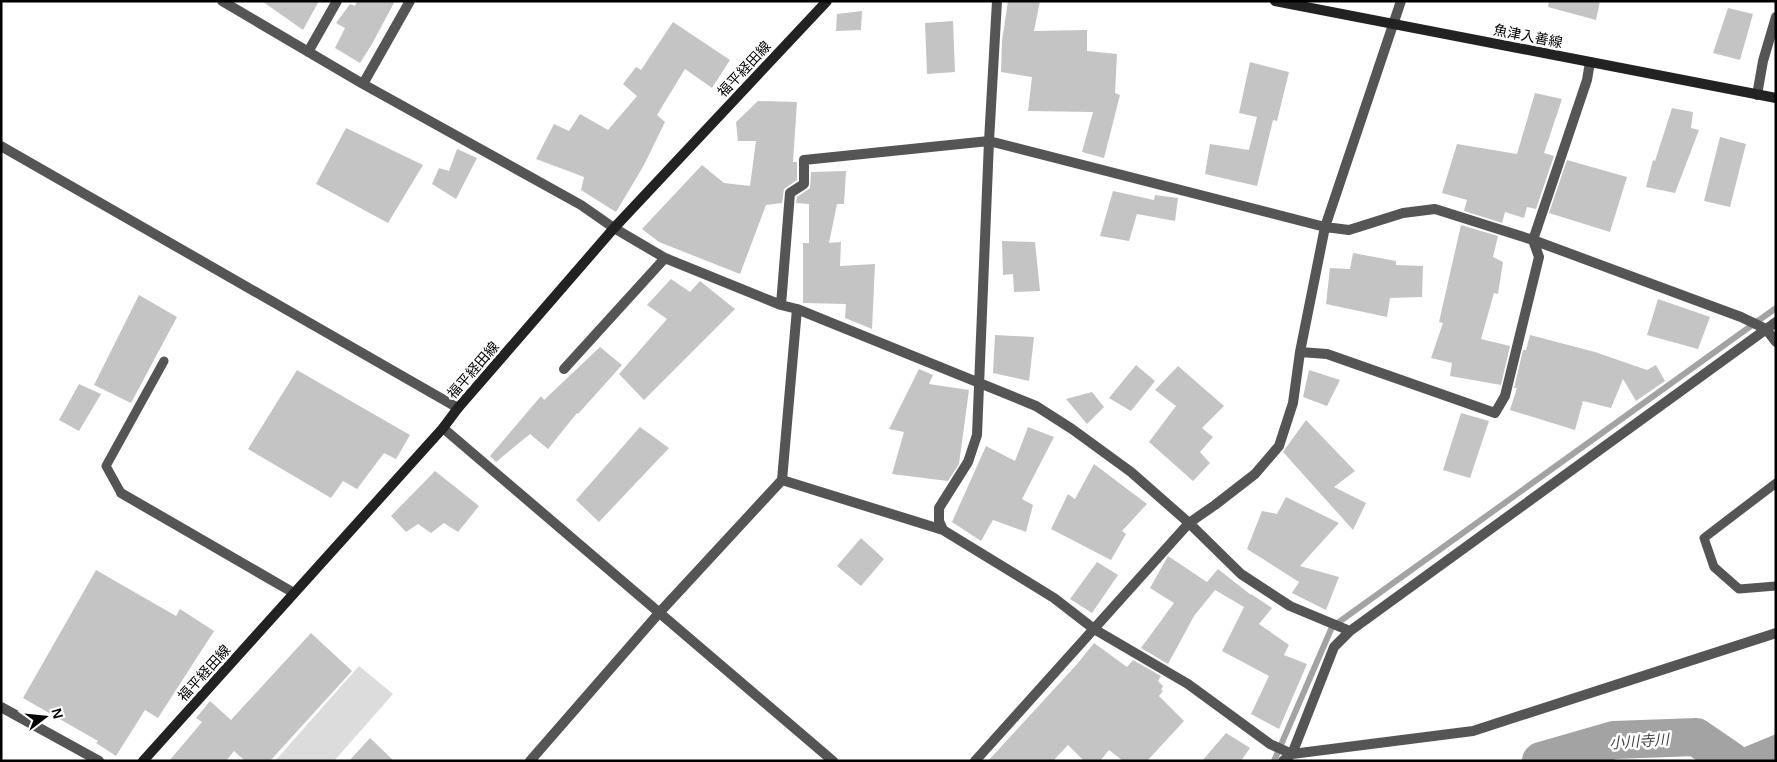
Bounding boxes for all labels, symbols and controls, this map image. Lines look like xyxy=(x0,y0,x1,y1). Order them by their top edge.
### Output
street label: 魚津入善線 xyxy=(1492,21,1564,51)
street label: 福平経田線 xyxy=(714,38,774,100)
street label: 福平経田線 xyxy=(444,338,502,402)
street label: 福平経田線 xyxy=(175,642,233,704)
north arrow xyxy=(20,692,70,742)
text: N xyxy=(48,706,67,720)
water label: 小川寺川 xyxy=(1608,730,1672,752)

